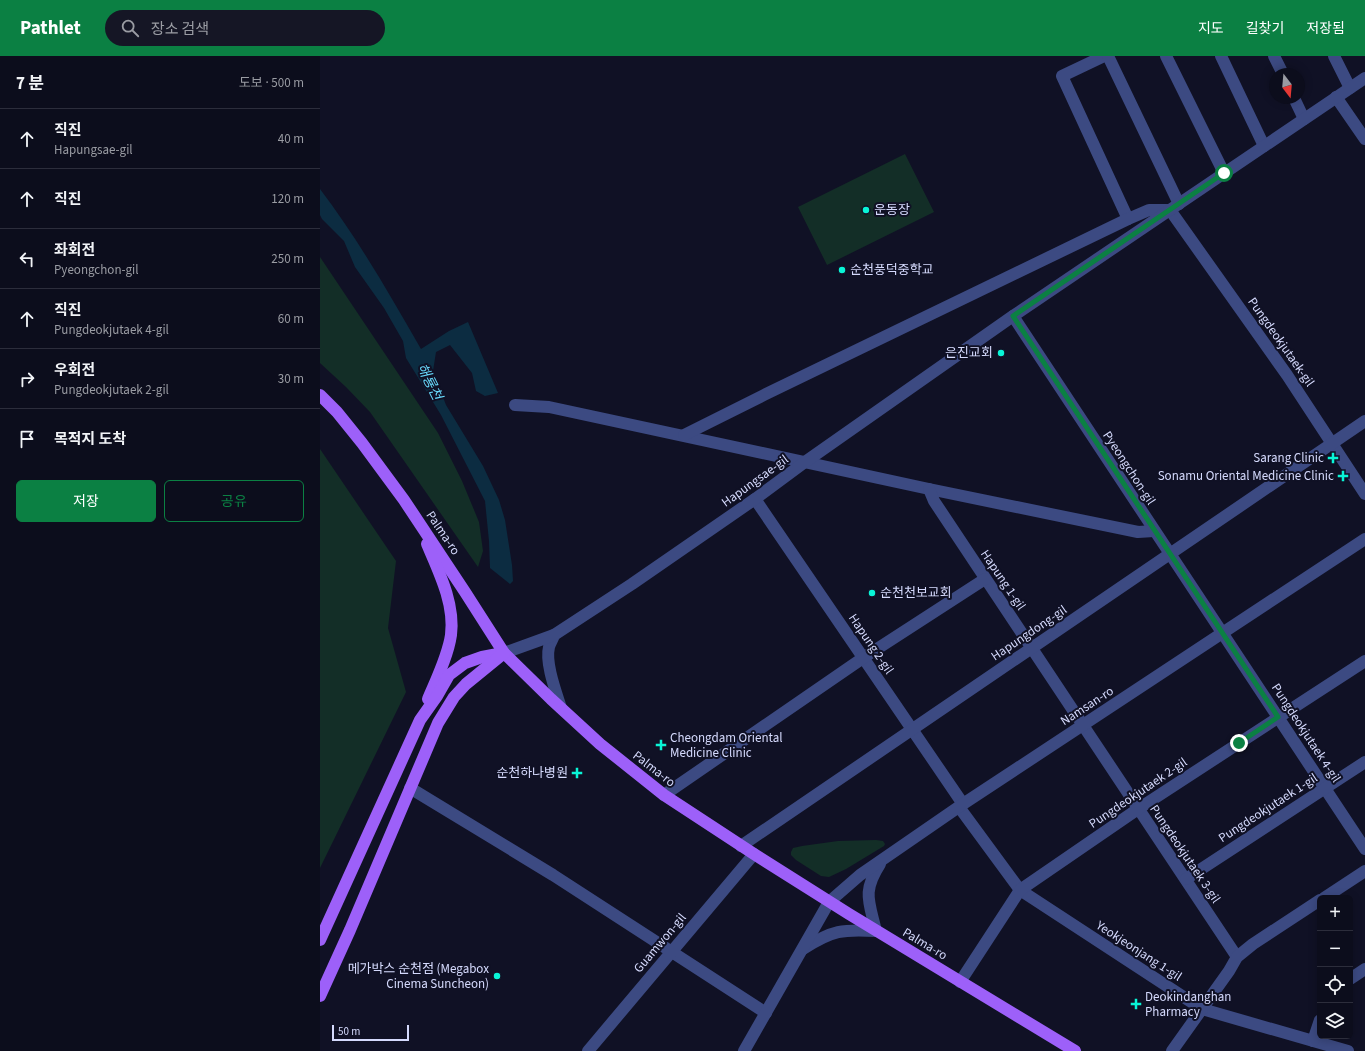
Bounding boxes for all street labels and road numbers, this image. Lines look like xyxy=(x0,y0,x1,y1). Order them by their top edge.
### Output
street label: Pungdeokjutaek-gil xyxy=(1243,294,1319,390)
street label: Pyeongchon-gil xyxy=(1098,428,1160,508)
street label: Hapungsae-gil xyxy=(718,451,792,511)
street label: Palma-ro xyxy=(422,507,464,559)
street label: Hapung 1-gil xyxy=(976,546,1030,614)
street label: Hapungdong-gil xyxy=(988,601,1070,665)
street label: Hapung 2-gil xyxy=(844,610,898,678)
street label: Pungdeokjutaek 4-gil xyxy=(1267,680,1345,786)
street label: Namsan-ro xyxy=(1057,682,1117,730)
street label: Palma-ro xyxy=(629,747,679,791)
street label: Pungdeokjutaek 2-gil xyxy=(1085,753,1191,833)
street label: Pungdeokjutaek 1-gil xyxy=(1215,769,1321,847)
street label: Pungdeokjutaek 3-gil xyxy=(1145,801,1225,907)
street label: Guamwon-gil xyxy=(630,909,690,977)
street label: Yeokjeonjang 1-gil xyxy=(1092,916,1185,985)
street label: Palma-ro xyxy=(899,924,951,964)

